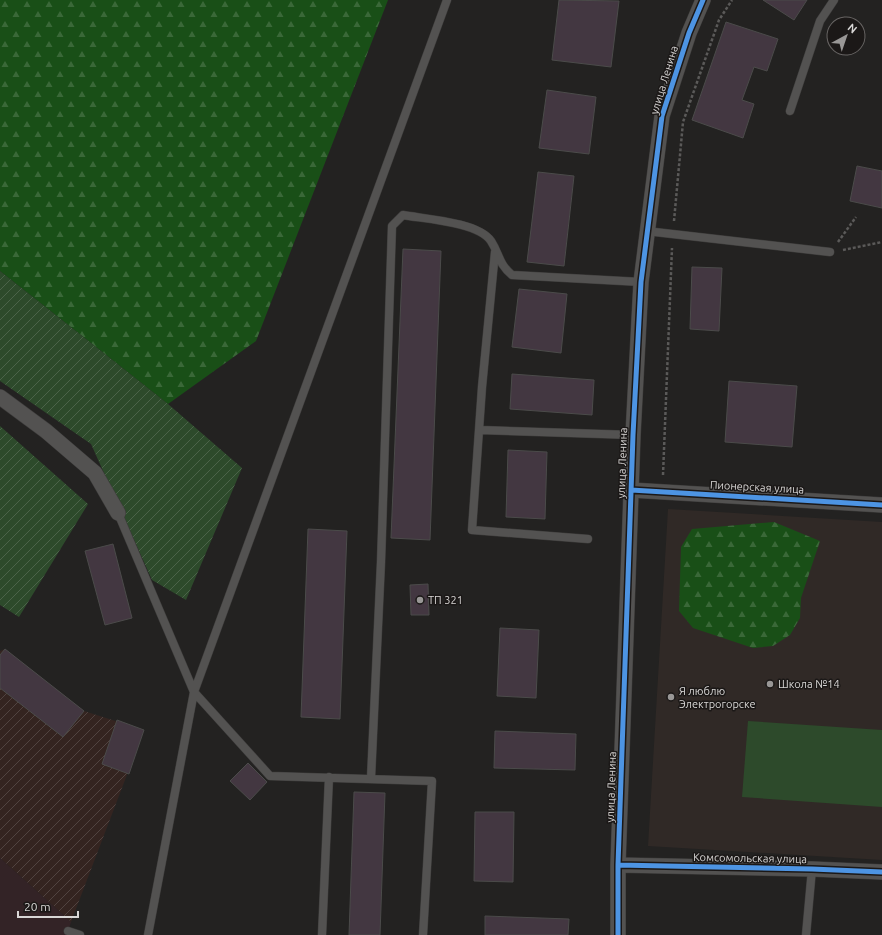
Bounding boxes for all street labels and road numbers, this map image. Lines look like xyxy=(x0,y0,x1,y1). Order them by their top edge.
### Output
street label: улица Ленина xyxy=(648,44,680,116)
street label: улица Ленина xyxy=(615,427,629,499)
street label: Пионерская улица xyxy=(710,479,804,495)
street label: улица Ленина xyxy=(604,751,618,823)
street label: Комсомольская улица xyxy=(693,851,807,865)

